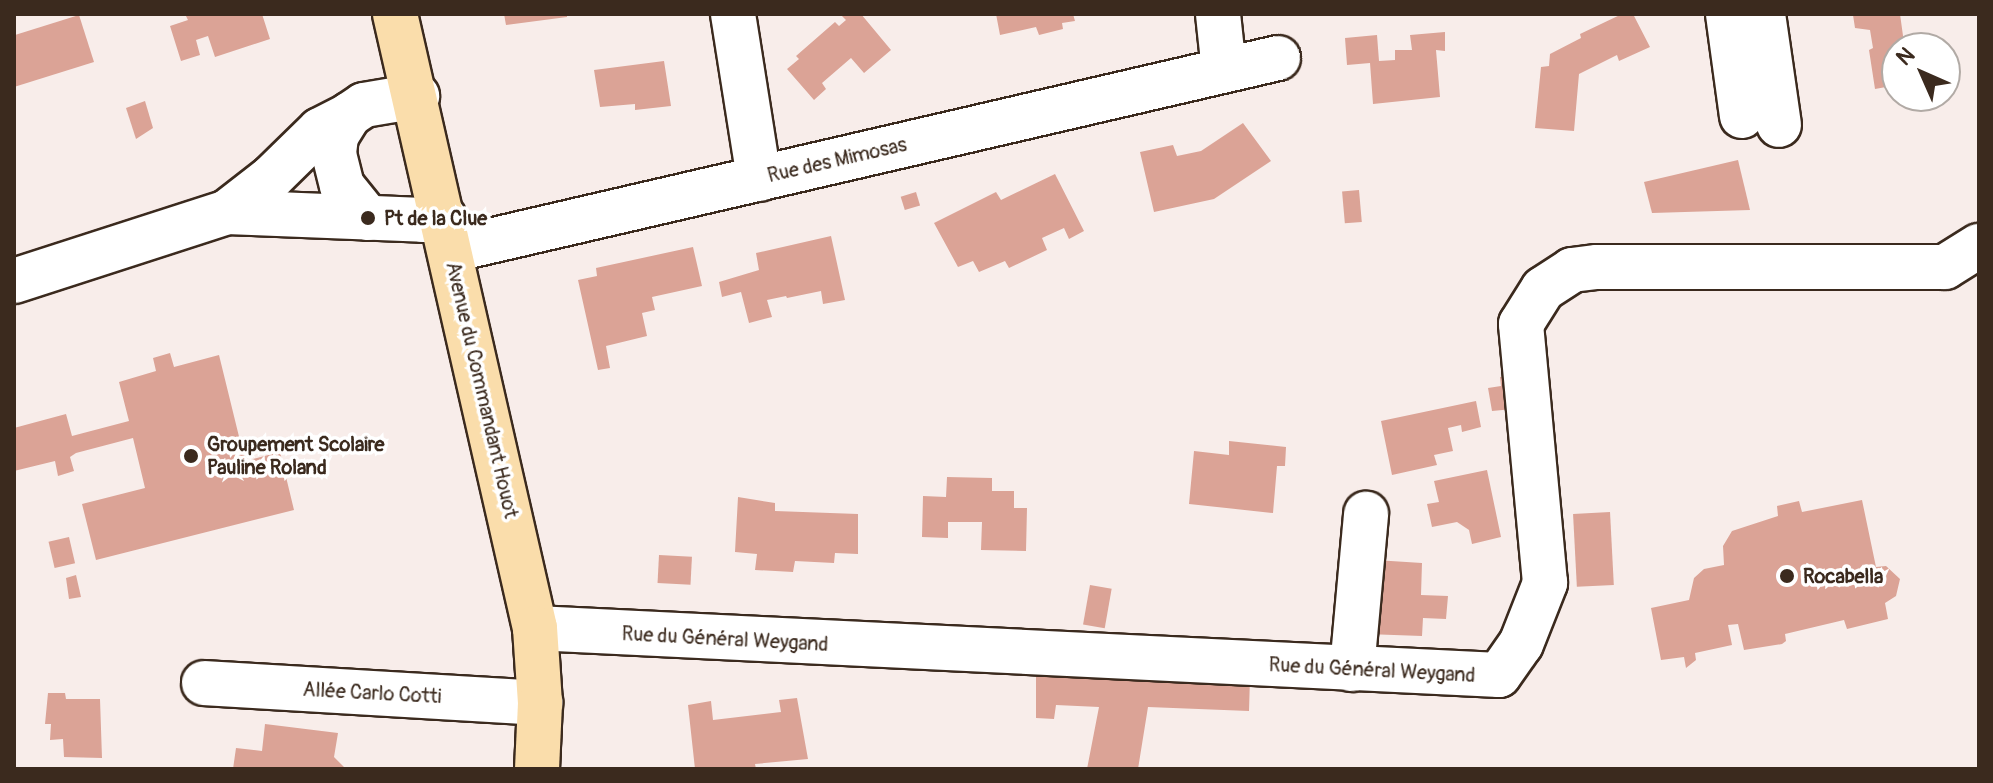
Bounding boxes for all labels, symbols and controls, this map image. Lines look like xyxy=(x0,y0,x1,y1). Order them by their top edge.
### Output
north arrow xyxy=(1881,32,1961,112)
text: N xyxy=(1890,41,1921,72)
street label: Rue des Mimosas xyxy=(765,132,909,188)
place label: Pt de la Clue xyxy=(384,206,487,230)
marker: Pt de la Clue xyxy=(359,209,377,227)
street label: Avenue du Commandant Houot xyxy=(441,260,523,520)
place label: Groupement Scolaire Pauline Roland xyxy=(207,432,384,479)
marker: Groupement Scolaire Pauline Roland xyxy=(182,447,200,465)
place label: Rocabella xyxy=(1803,564,1883,588)
marker: Rocabella xyxy=(1778,567,1796,585)
street label: Rue du Général Weygand xyxy=(621,622,829,656)
street label: Rue du Général Weygand xyxy=(1268,653,1476,687)
street label: Allée Carlo Cotti xyxy=(302,677,442,709)

